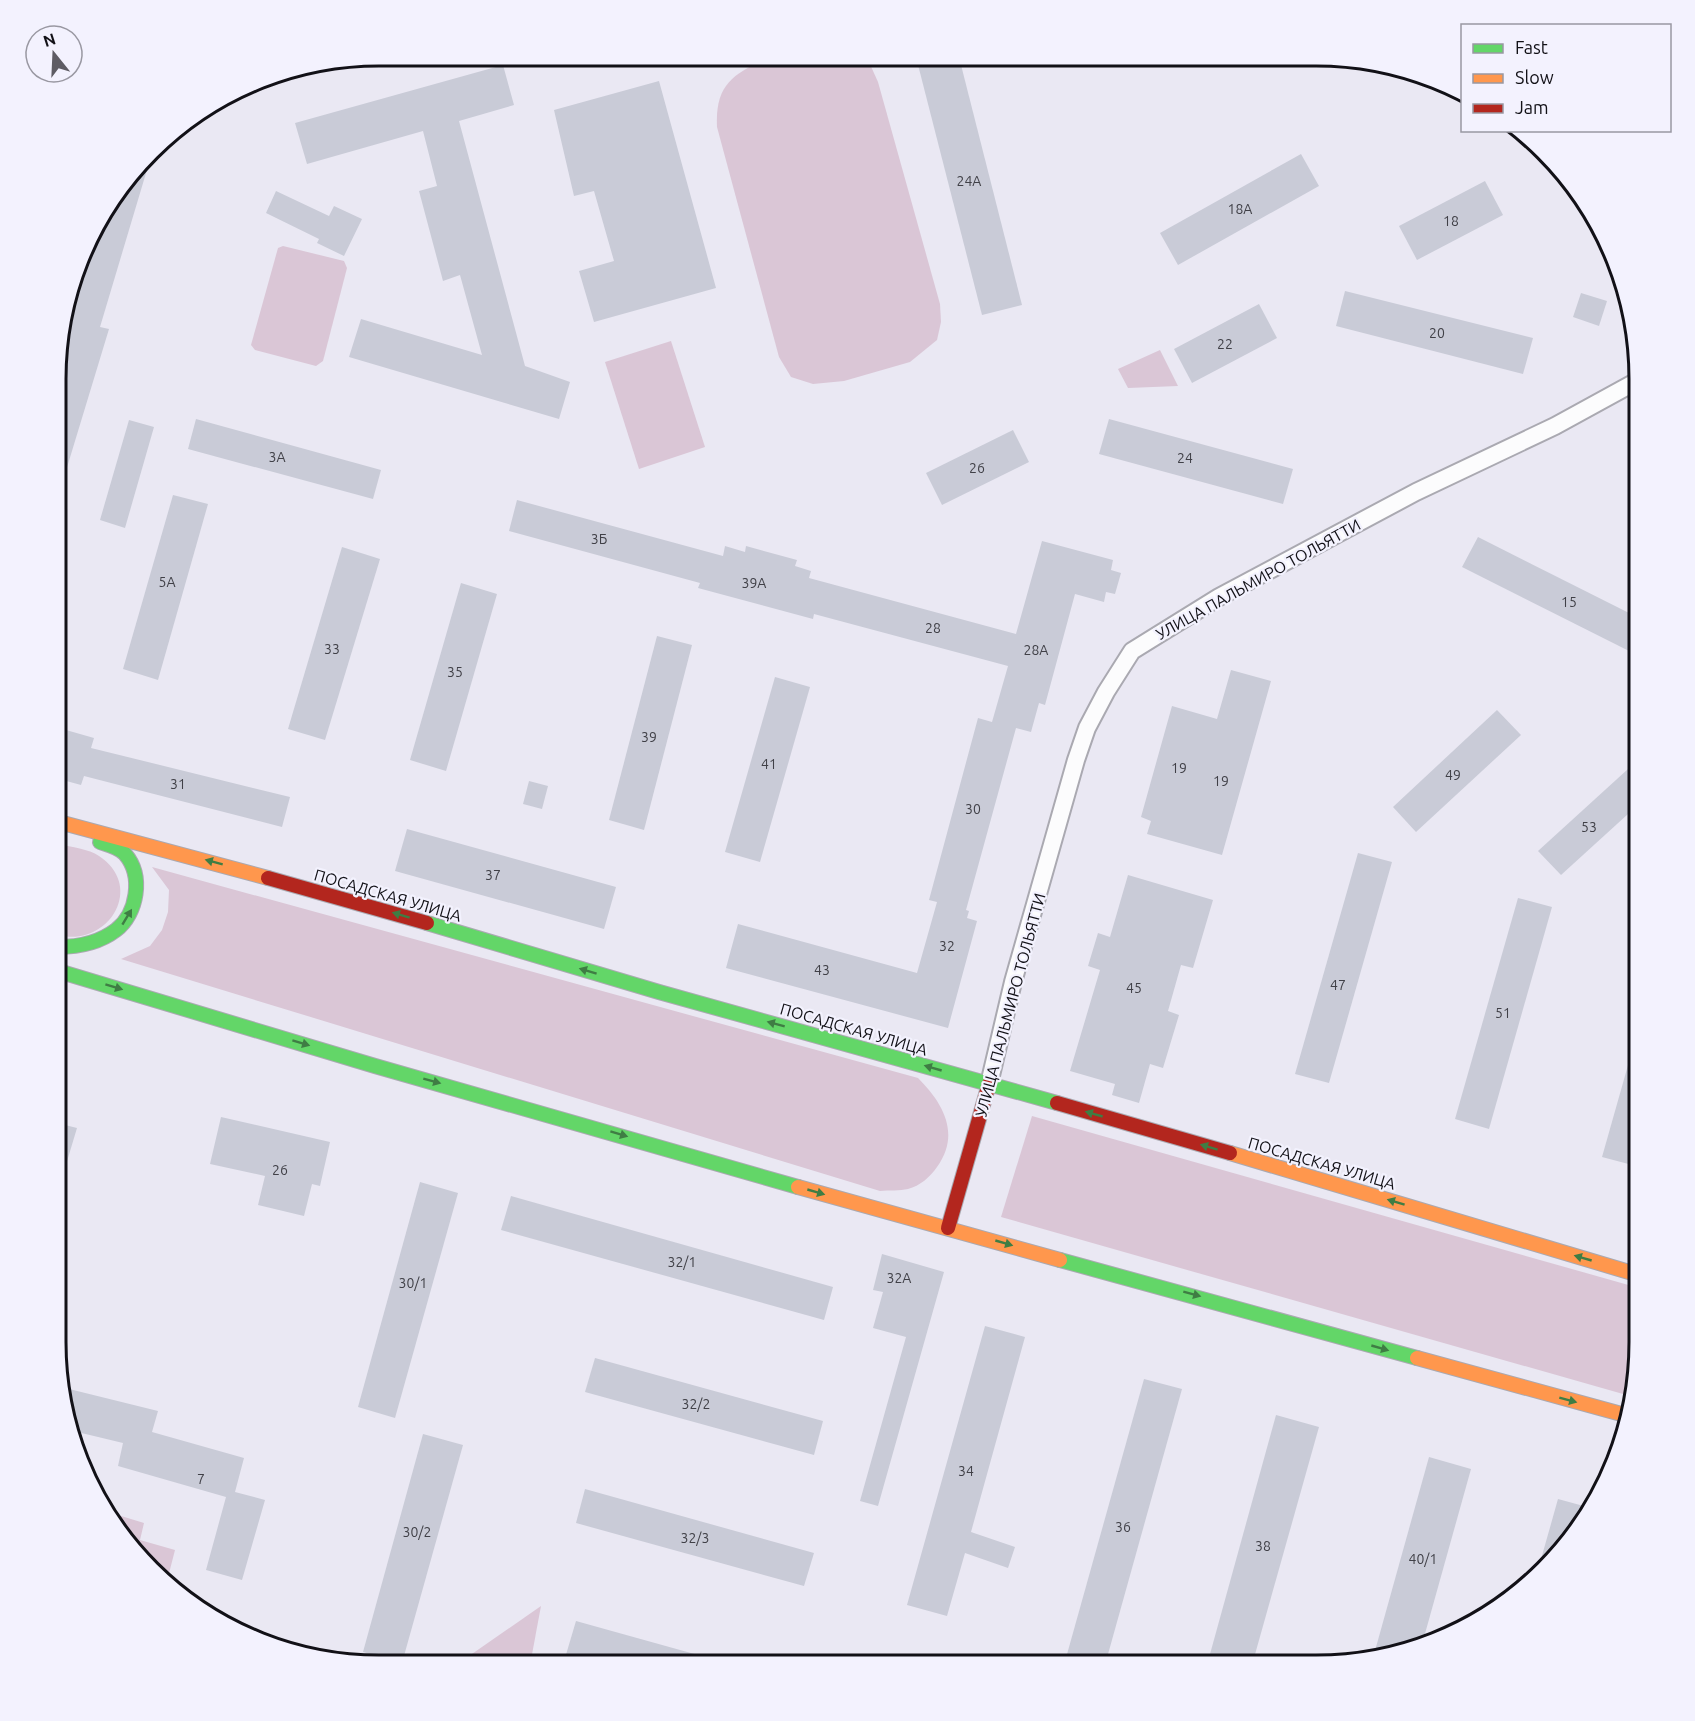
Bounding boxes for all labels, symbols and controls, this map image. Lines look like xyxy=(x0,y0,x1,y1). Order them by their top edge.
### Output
north arrow xyxy=(24,24,84,84)
legend xyxy=(1461,24,1671,132)
text: N xyxy=(41,29,58,50)
text: Fast xyxy=(1515,37,1548,57)
text: Slow xyxy=(1515,67,1554,87)
text: Jam xyxy=(1515,97,1549,117)
house number: 24А xyxy=(957,173,981,189)
house number: 18А xyxy=(1228,201,1252,217)
house number: 18 xyxy=(1443,213,1459,229)
house number: 20 xyxy=(1429,325,1445,341)
house number: 22 xyxy=(1217,336,1233,352)
house number: 3А xyxy=(269,449,286,465)
house number: 24 xyxy=(1177,450,1193,466)
house number: 26 xyxy=(969,460,985,476)
street label: УЛИЦА ПАЛЬМИРО ТОЛЬЯТТИ xyxy=(1153,515,1363,643)
house number: 3Б xyxy=(591,531,607,547)
house number: 5А xyxy=(159,574,176,590)
house number: 39А xyxy=(742,575,766,591)
house number: 15 xyxy=(1561,594,1577,610)
house number: 28 xyxy=(925,620,941,636)
house number: 33 xyxy=(324,641,340,657)
house number: 28А xyxy=(1024,642,1048,658)
house number: 35 xyxy=(447,664,463,680)
house number: 39 xyxy=(641,729,657,745)
house number: 41 xyxy=(761,756,777,772)
house number: 19 xyxy=(1171,760,1187,776)
house number: 49 xyxy=(1445,767,1461,783)
house number: 19 xyxy=(1213,773,1229,789)
house number: 31 xyxy=(170,776,186,792)
house number: 30 xyxy=(965,801,981,817)
house number: 53 xyxy=(1581,819,1597,835)
one-way arrow xyxy=(204,857,222,866)
street label: ПОСАДСКАЯ УЛИЦА xyxy=(312,865,464,925)
house number: 37 xyxy=(485,867,501,883)
street label: УЛИЦА ПАЛЬМИРО ТОЛЬЯТТИ xyxy=(971,891,1049,1119)
one-way arrow xyxy=(121,908,132,925)
one-way arrow xyxy=(392,910,410,919)
house number: 32 xyxy=(939,938,955,954)
house number: 43 xyxy=(814,962,830,978)
one-way arrow xyxy=(579,966,597,975)
house number: 47 xyxy=(1330,977,1346,993)
house number: 45 xyxy=(1126,980,1142,996)
one-way arrow xyxy=(105,983,123,992)
street label: ПОСАДСКАЯ УЛИЦА xyxy=(778,999,930,1059)
house number: 51 xyxy=(1495,1005,1511,1021)
one-way arrow xyxy=(766,1019,785,1029)
one-way arrow xyxy=(292,1039,310,1048)
one-way arrow xyxy=(924,1063,942,1072)
one-way arrow xyxy=(423,1077,441,1086)
one-way arrow xyxy=(1084,1109,1102,1118)
one-way arrow xyxy=(610,1130,628,1139)
street label: ПОСАДСКАЯ УЛИЦА xyxy=(1246,1133,1398,1193)
one-way arrow xyxy=(1200,1142,1218,1151)
house number: 26 xyxy=(272,1162,288,1178)
one-way arrow xyxy=(807,1188,825,1197)
one-way arrow xyxy=(1387,1197,1405,1206)
one-way arrow xyxy=(995,1238,1013,1248)
one-way arrow xyxy=(1574,1253,1592,1262)
house number: 32/1 xyxy=(668,1254,696,1270)
house number: 32А xyxy=(887,1270,911,1286)
house number: 30/1 xyxy=(399,1275,427,1291)
one-way arrow xyxy=(1183,1290,1201,1300)
one-way arrow xyxy=(1371,1343,1389,1353)
one-way arrow xyxy=(1559,1395,1577,1405)
house number: 32/2 xyxy=(682,1396,710,1412)
house number: 34 xyxy=(958,1463,974,1479)
house number: 7 xyxy=(197,1471,205,1487)
house number: 36 xyxy=(1115,1519,1131,1535)
house number: 30/2 xyxy=(403,1524,431,1540)
house number: 32/3 xyxy=(681,1530,709,1546)
house number: 38 xyxy=(1255,1538,1271,1554)
house number: 40/1 xyxy=(1409,1551,1437,1567)

